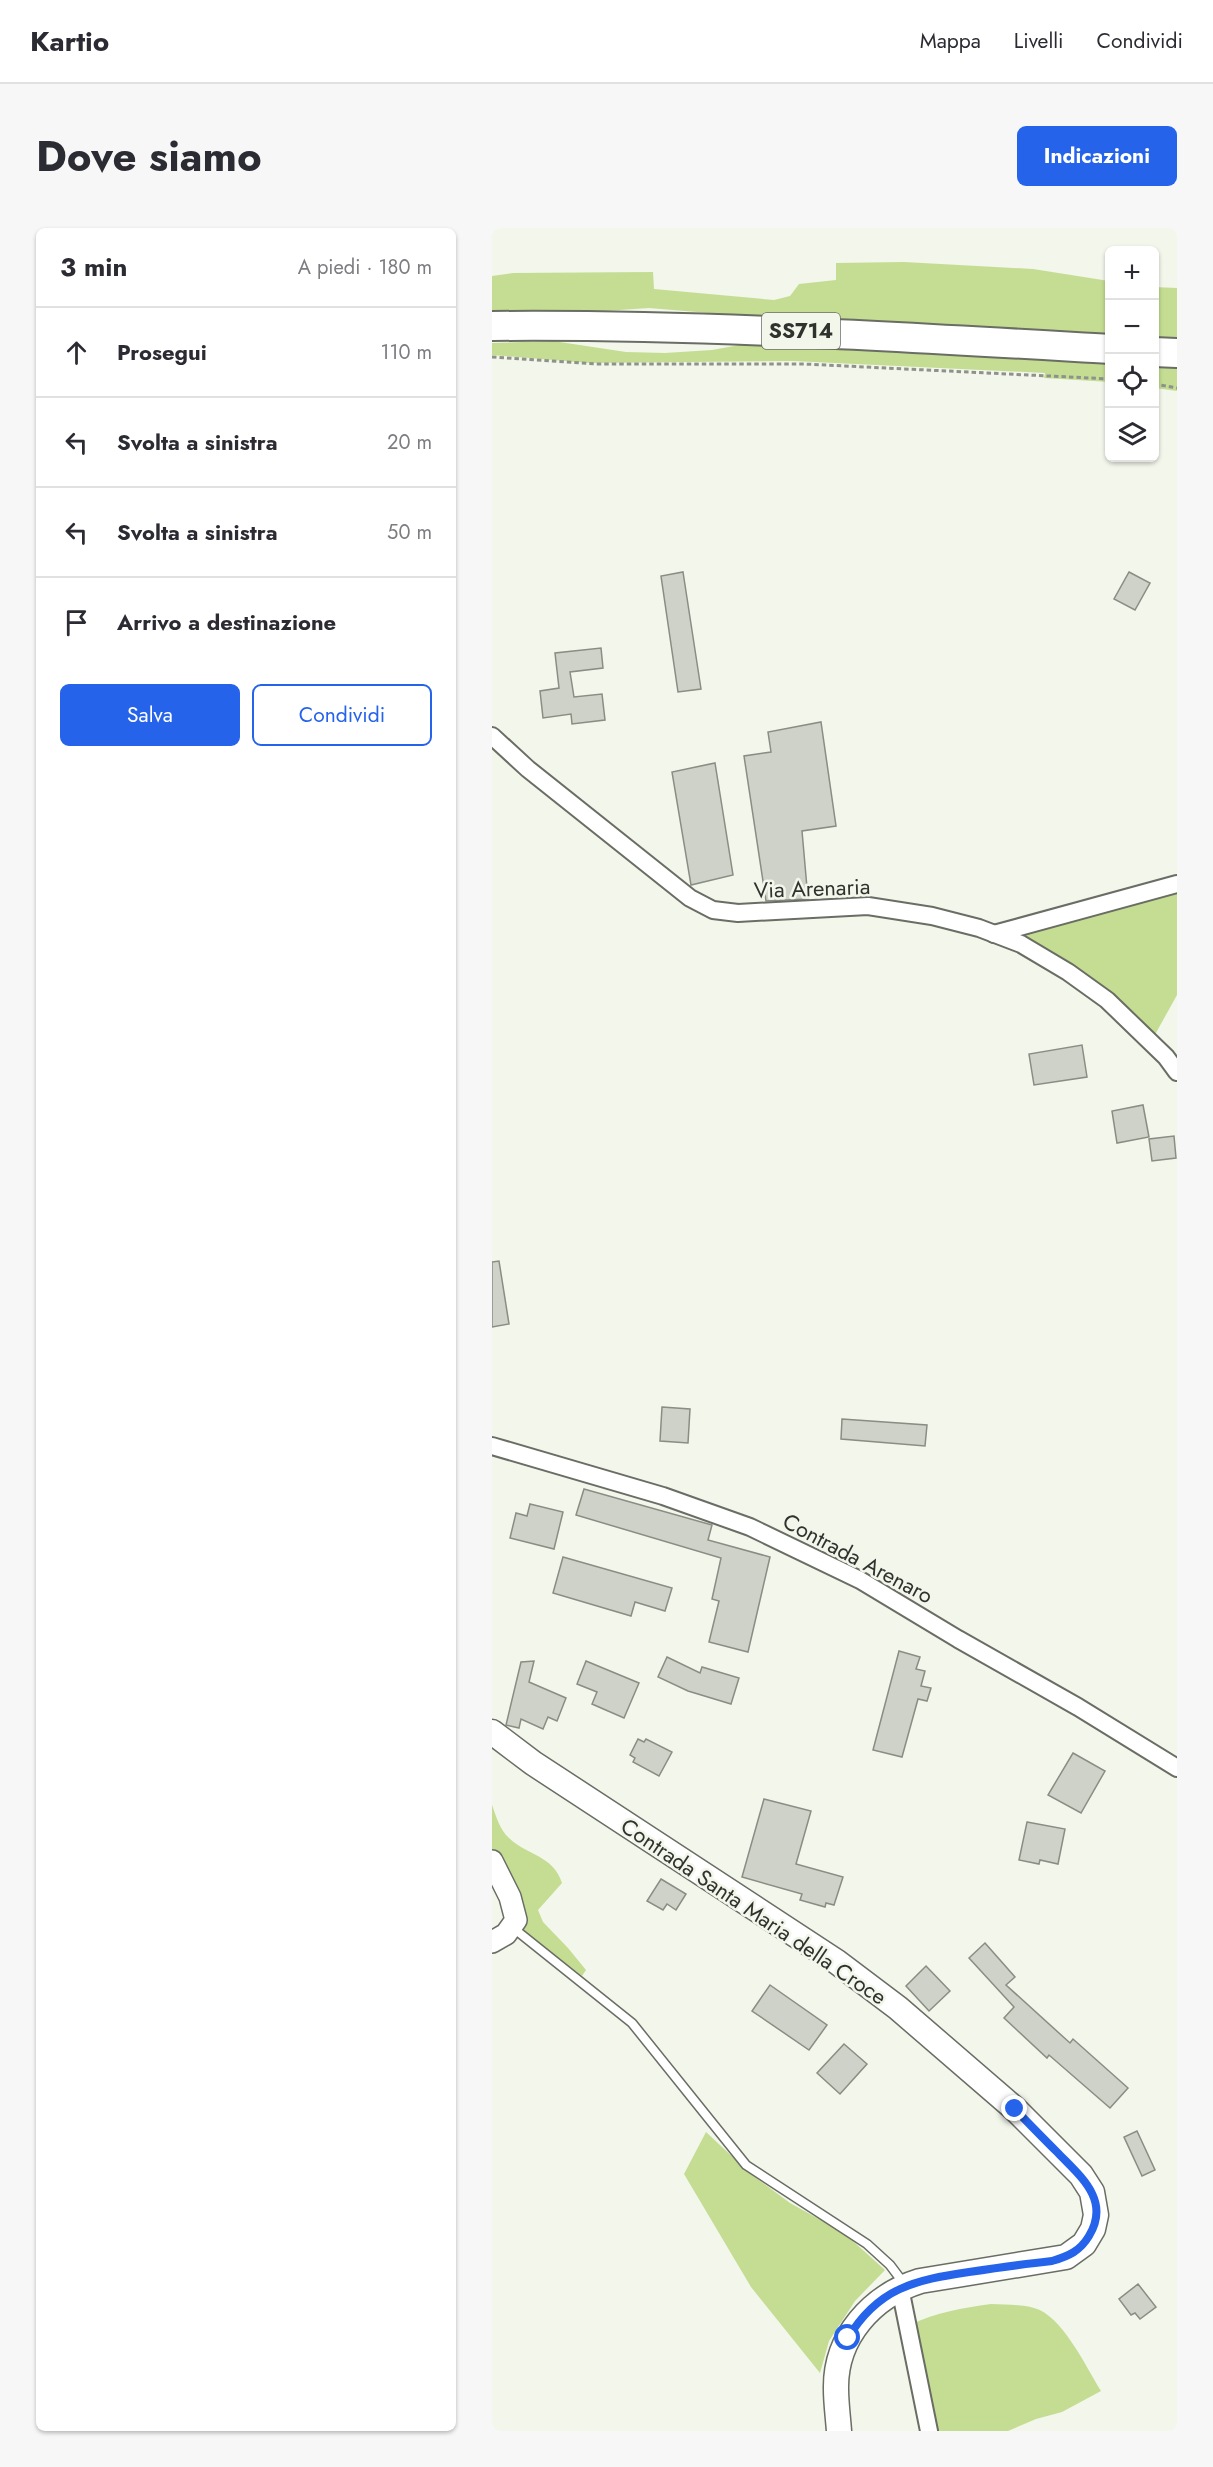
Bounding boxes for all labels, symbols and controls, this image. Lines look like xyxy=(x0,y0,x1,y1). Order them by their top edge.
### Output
text: Kartio xyxy=(30,21,109,62)
text: Mappa xyxy=(920,26,981,56)
text: Livelli xyxy=(1014,26,1064,56)
text: Condividi xyxy=(1097,26,1183,56)
text: Dove siamo xyxy=(36,126,262,187)
button: Indicazioni xyxy=(1017,126,1177,186)
map controls xyxy=(1105,246,1159,462)
button: + xyxy=(1105,246,1159,300)
text: 3 min xyxy=(60,248,127,286)
text: A piedi · 180 m xyxy=(298,253,432,282)
button: − xyxy=(1105,300,1159,354)
road number: SS714 xyxy=(762,313,840,349)
icon: ahead xyxy=(60,336,93,369)
text: Prosegui xyxy=(117,336,207,368)
text: 110 m xyxy=(380,338,432,367)
button: locate xyxy=(1105,354,1159,408)
button: layers xyxy=(1105,408,1159,462)
icon: left xyxy=(60,426,93,459)
text: Svolta a sinistra xyxy=(117,426,278,458)
text: 20 m xyxy=(387,428,432,457)
icon: left xyxy=(60,516,93,549)
text: Svolta a sinistra xyxy=(117,516,278,548)
text: 50 m xyxy=(387,518,432,547)
icon: arrive xyxy=(60,606,93,639)
text: Arrivo a destinazione xyxy=(117,606,336,638)
button: Salva xyxy=(60,684,240,746)
button: Condividi xyxy=(252,684,432,746)
street label: Via Arenaria xyxy=(753,870,871,906)
street label: Contrada Arenaro xyxy=(777,1505,939,1611)
street label: Contrada Santa Maria della Croce xyxy=(615,1810,893,2012)
route end xyxy=(1001,2095,1027,2121)
route start xyxy=(834,2324,860,2350)

